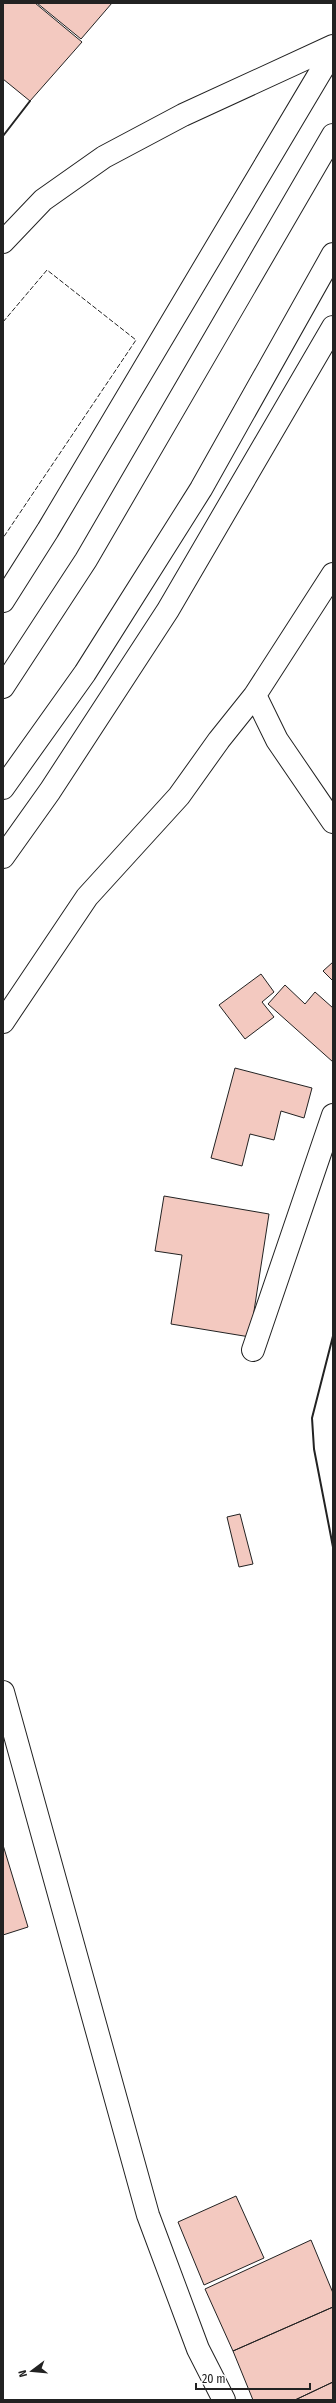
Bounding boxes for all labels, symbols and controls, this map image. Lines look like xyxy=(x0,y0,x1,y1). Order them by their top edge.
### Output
north arrow xyxy=(12,2351,52,2391)
scale bar xyxy=(196,2365,310,2391)
text: N xyxy=(16,2369,30,2379)
text: 20 m xyxy=(202,2372,226,2386)

